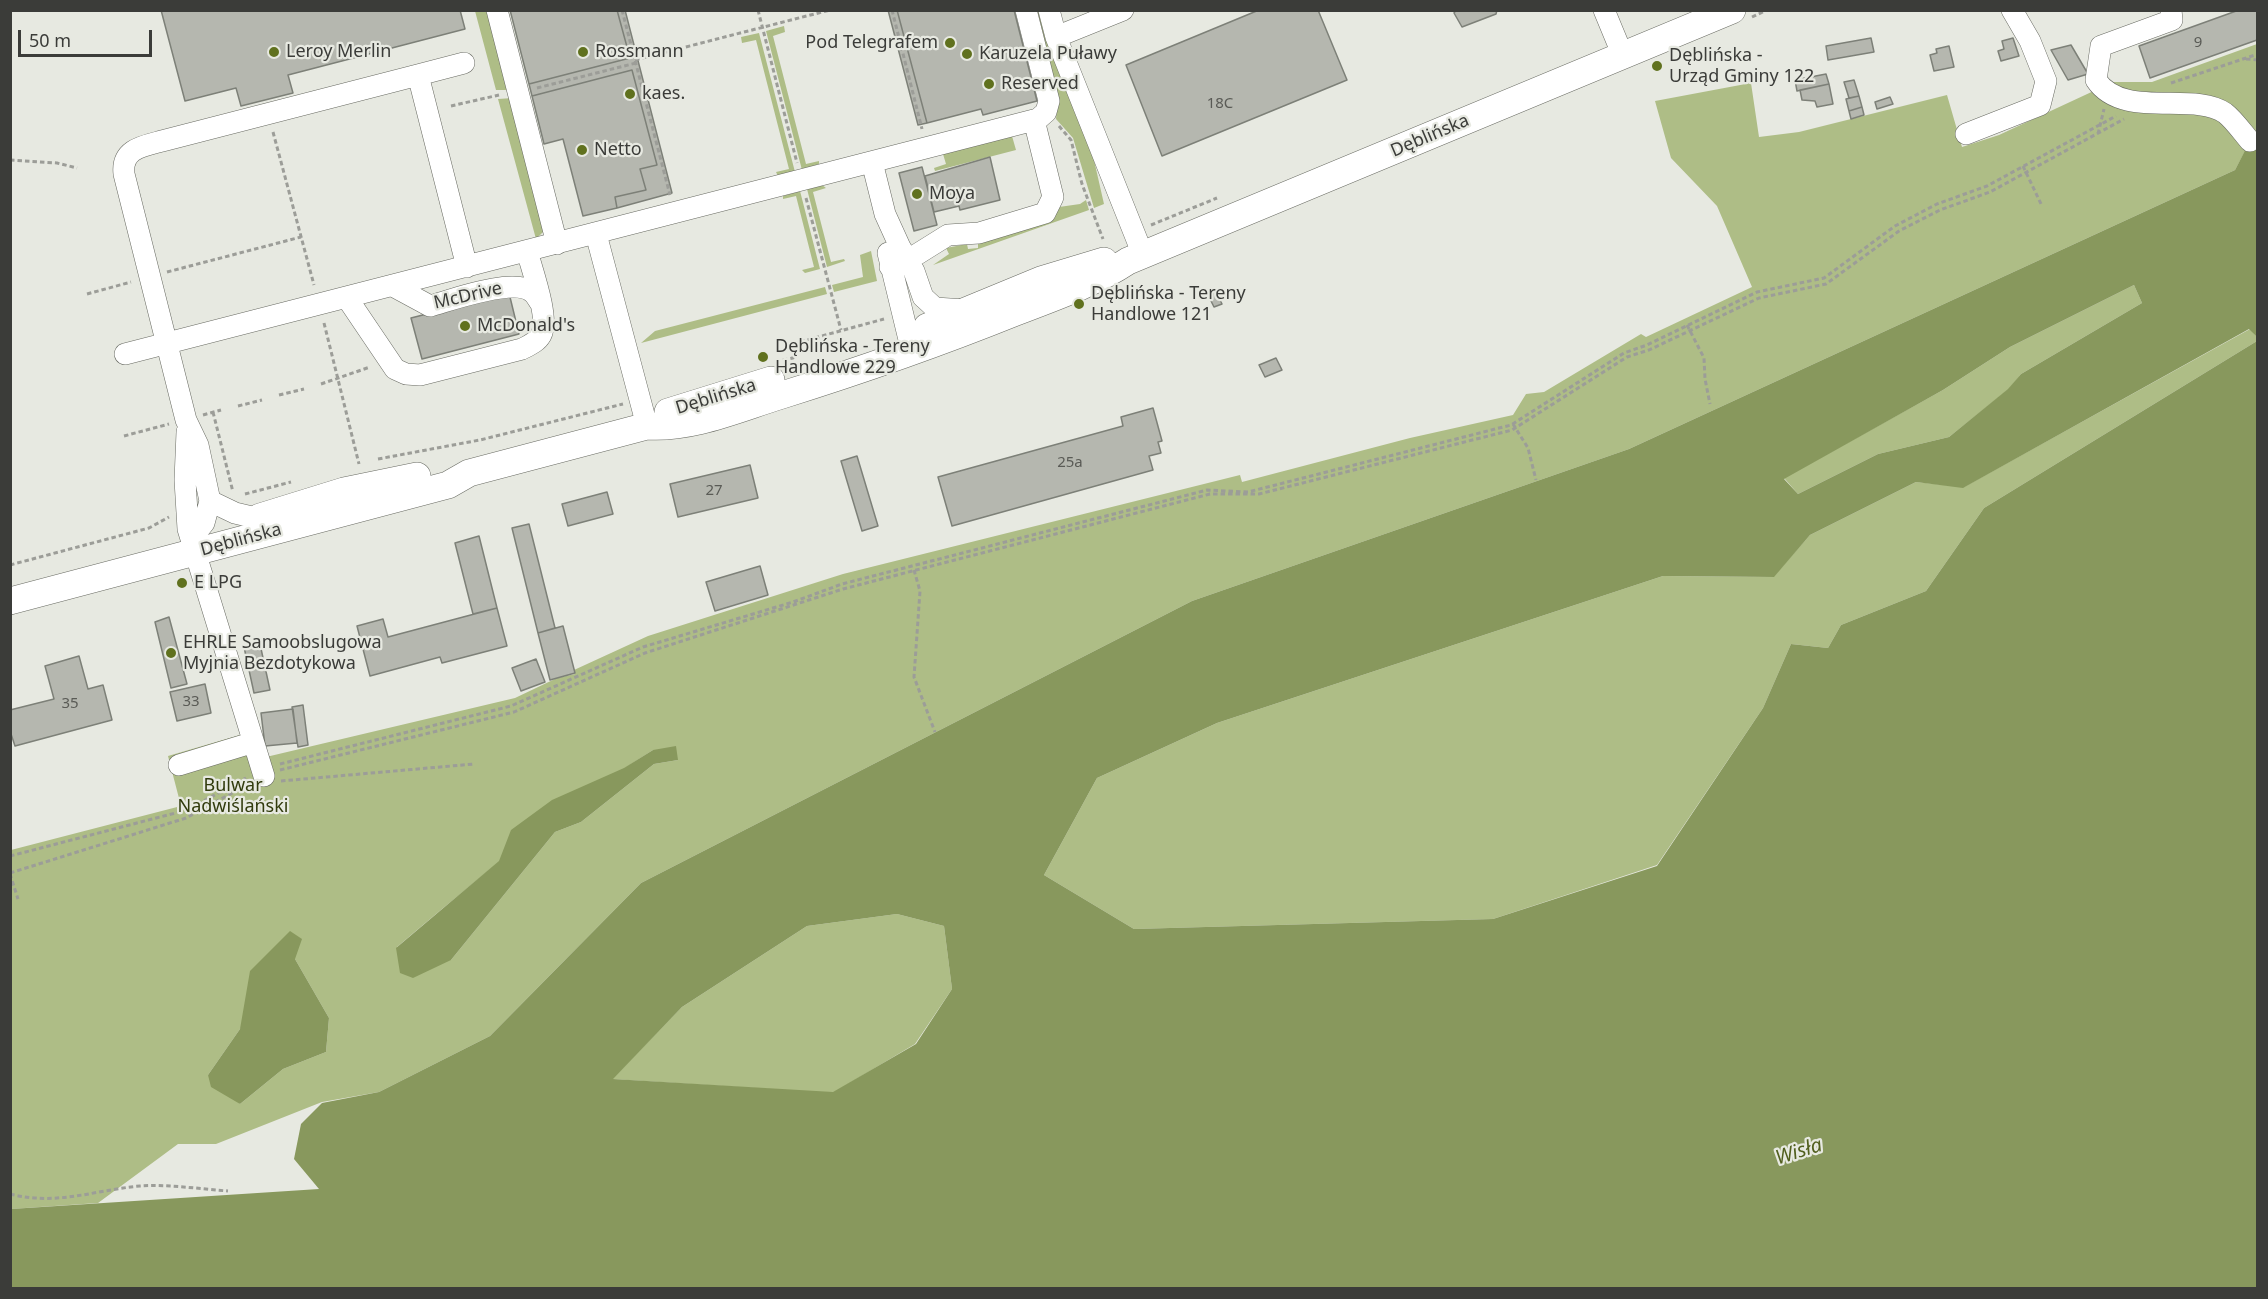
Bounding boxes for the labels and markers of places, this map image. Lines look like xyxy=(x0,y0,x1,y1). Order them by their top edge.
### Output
place label: Pod Telegrafem xyxy=(805,32,938,54)
marker: Pod Telegrafem xyxy=(943,36,957,50)
place label: Leroy Merlin xyxy=(286,41,391,63)
place label: Rossmann xyxy=(595,41,684,63)
place label: Karuzela Puławy xyxy=(979,43,1117,65)
marker: Leroy Merlin xyxy=(267,45,281,59)
marker: Rossmann xyxy=(576,45,590,59)
place label: Dęblińska - Urząd Gminy 122 xyxy=(1669,45,1814,88)
marker: Karuzela Puławy xyxy=(960,47,974,61)
marker: Dęblińska - Urząd Gminy 122 xyxy=(1650,59,1664,73)
place label: Reserved xyxy=(1001,73,1079,95)
marker: Reserved xyxy=(982,77,996,91)
place label: kaes. xyxy=(642,83,685,105)
marker: kaes. xyxy=(623,87,637,101)
place label: Netto xyxy=(594,139,642,161)
marker: Netto xyxy=(575,143,589,157)
place label: Moya xyxy=(929,183,975,205)
marker: Moya xyxy=(910,187,924,201)
place label: Dęblińska - Tereny Handlowe 121 xyxy=(1091,283,1246,326)
marker: Dęblińska - Tereny Handlowe 121 xyxy=(1072,297,1086,311)
place label: McDonald's xyxy=(477,315,575,337)
marker: McDonald's xyxy=(458,319,472,333)
place label: Dęblińska - Tereny Handlowe 229 xyxy=(775,336,930,378)
marker: Dęblińska - Tereny Handlowe 229 xyxy=(756,350,770,364)
place label: E LPG xyxy=(194,572,242,594)
marker: E LPG xyxy=(175,576,189,590)
place label: EHRLE Samoobslugowa Myjnia Bezdotykowa xyxy=(183,632,382,674)
marker: EHRLE Samoobslugowa Myjnia Bezdotykowa xyxy=(164,646,178,660)

